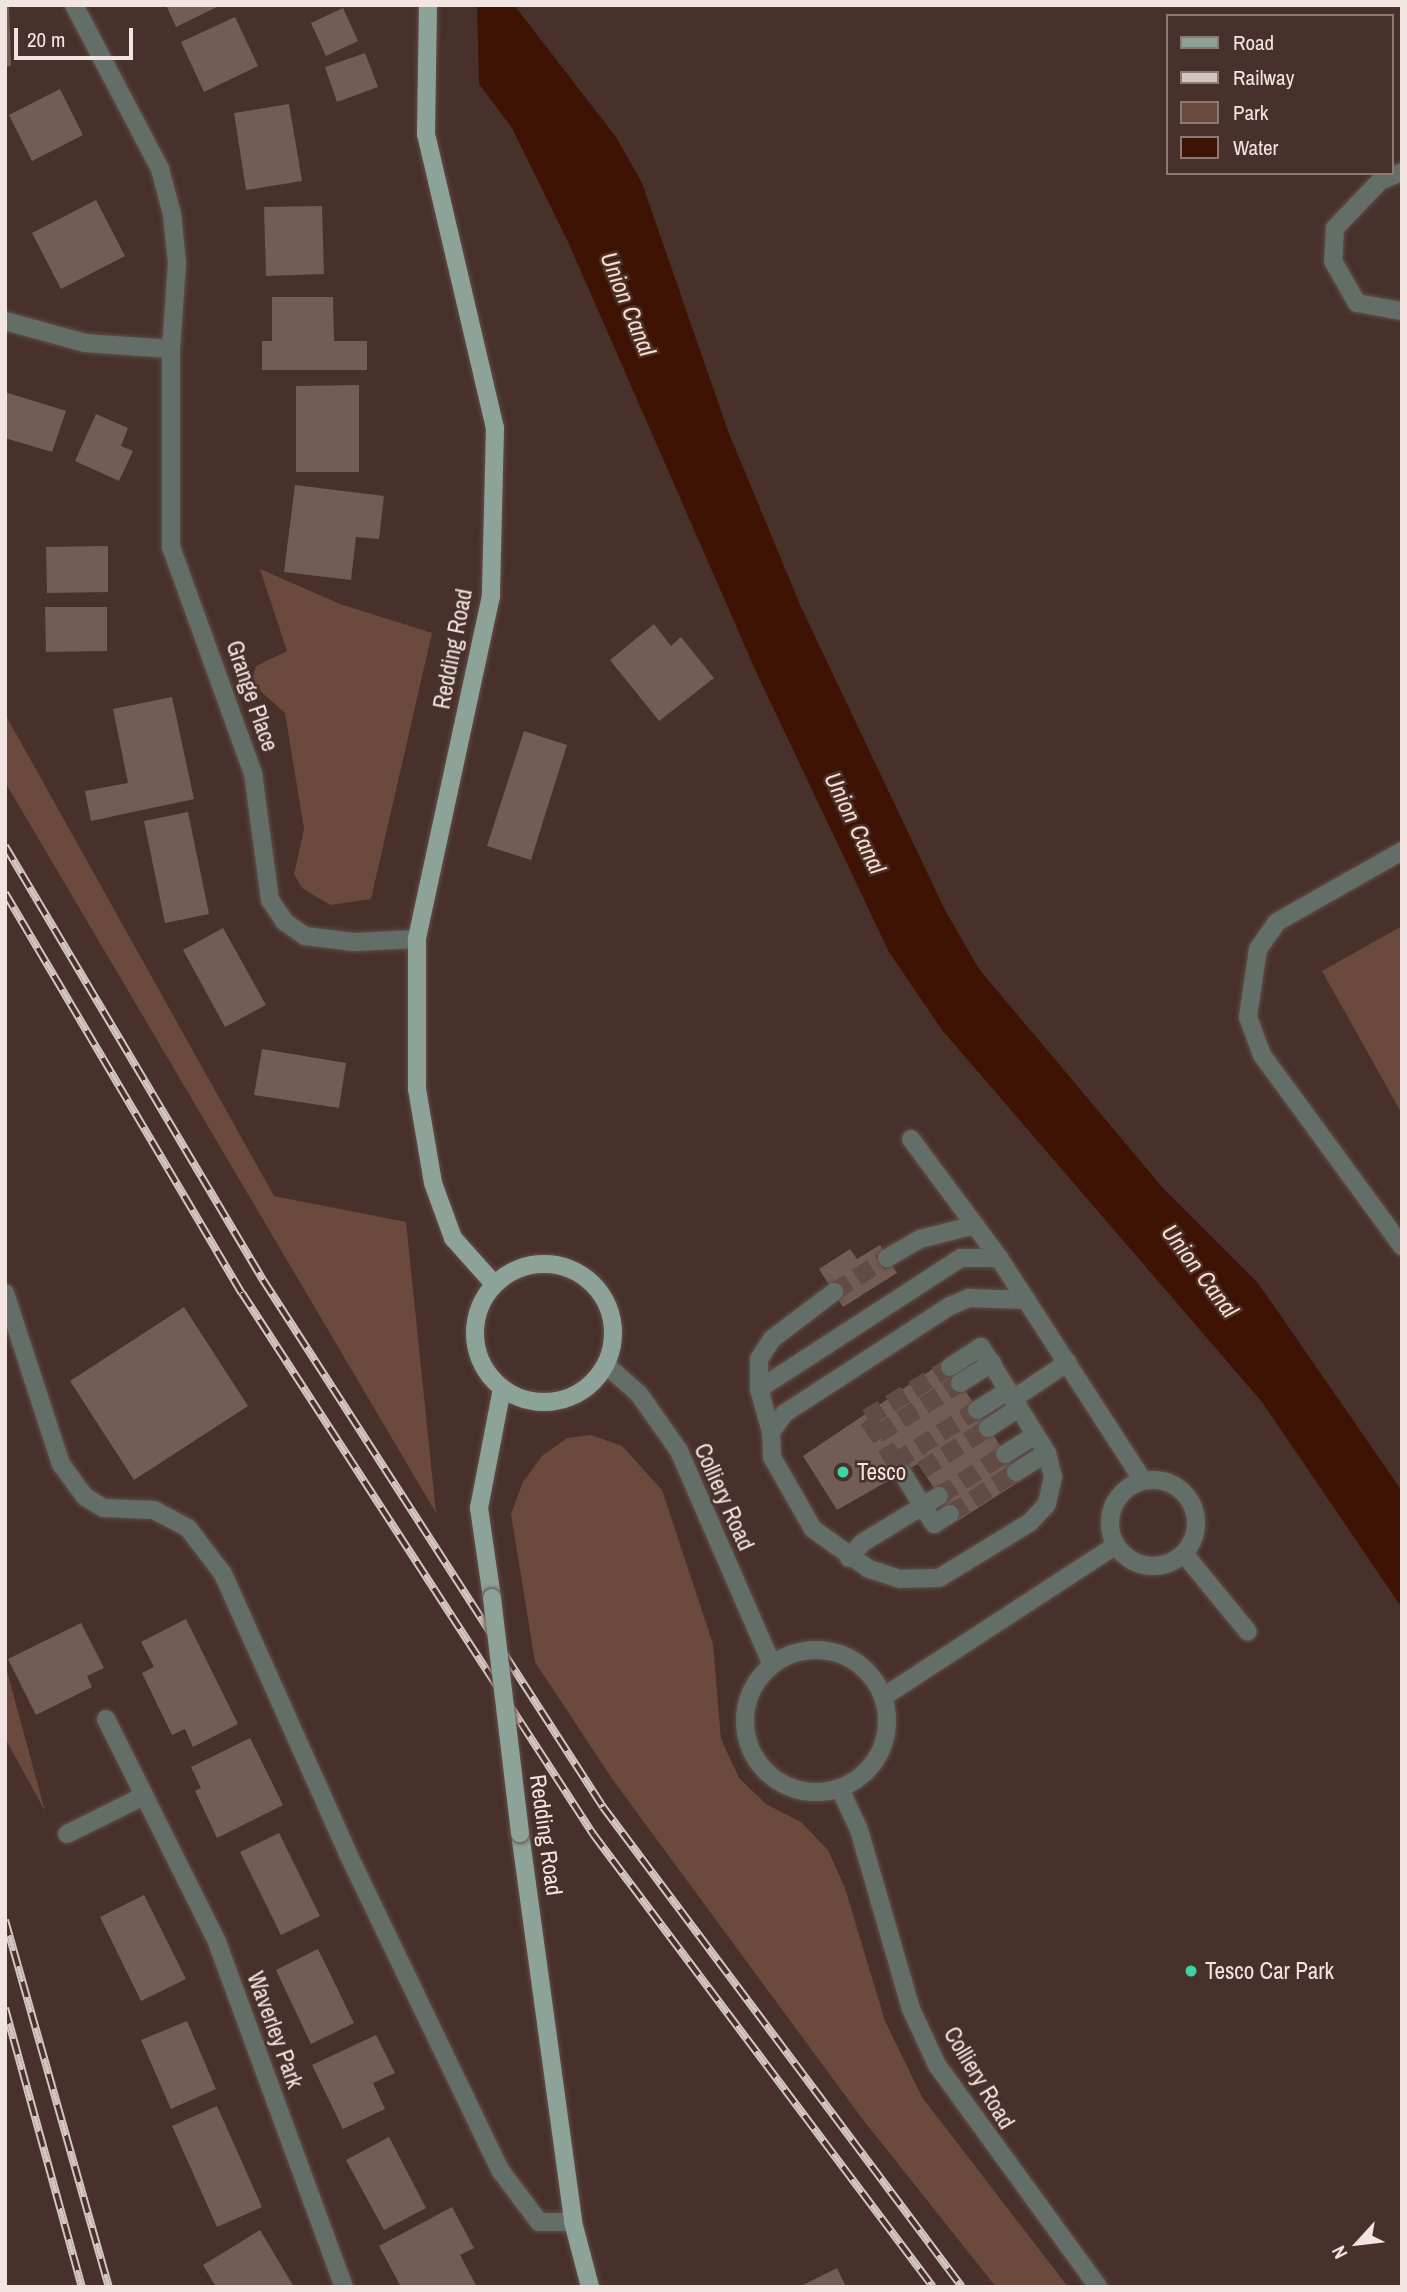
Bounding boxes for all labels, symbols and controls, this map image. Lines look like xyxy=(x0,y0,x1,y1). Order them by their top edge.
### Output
scale bar xyxy=(18,14,136,58)
legend xyxy=(1166,14,1393,175)
text: 20 m xyxy=(27,25,65,54)
text: Road xyxy=(1233,28,1274,57)
text: Railway xyxy=(1233,63,1294,92)
text: Park xyxy=(1233,98,1268,127)
text: Water xyxy=(1233,133,1278,162)
water label: Union Canal xyxy=(594,248,662,360)
street label: Redding Road xyxy=(428,587,478,711)
street label: Grange Place xyxy=(220,637,284,755)
water label: Union Canal xyxy=(818,768,892,878)
water label: Union Canal xyxy=(1156,1219,1244,1323)
street label: Colliery Road xyxy=(688,1439,760,1555)
place label: Tesco xyxy=(857,1458,906,1486)
marker: Tesco xyxy=(835,1464,851,1480)
street label: Redding Road xyxy=(524,1773,568,1897)
place label: Tesco Car Park xyxy=(1205,1957,1334,1985)
marker: Tesco Car Park xyxy=(1183,1963,1199,1979)
street label: Waverley Park xyxy=(241,1968,309,2092)
street label: Colliery Road xyxy=(938,2022,1020,2134)
north arrow xyxy=(1323,2208,1393,2278)
text: N xyxy=(1325,2242,1353,2263)

